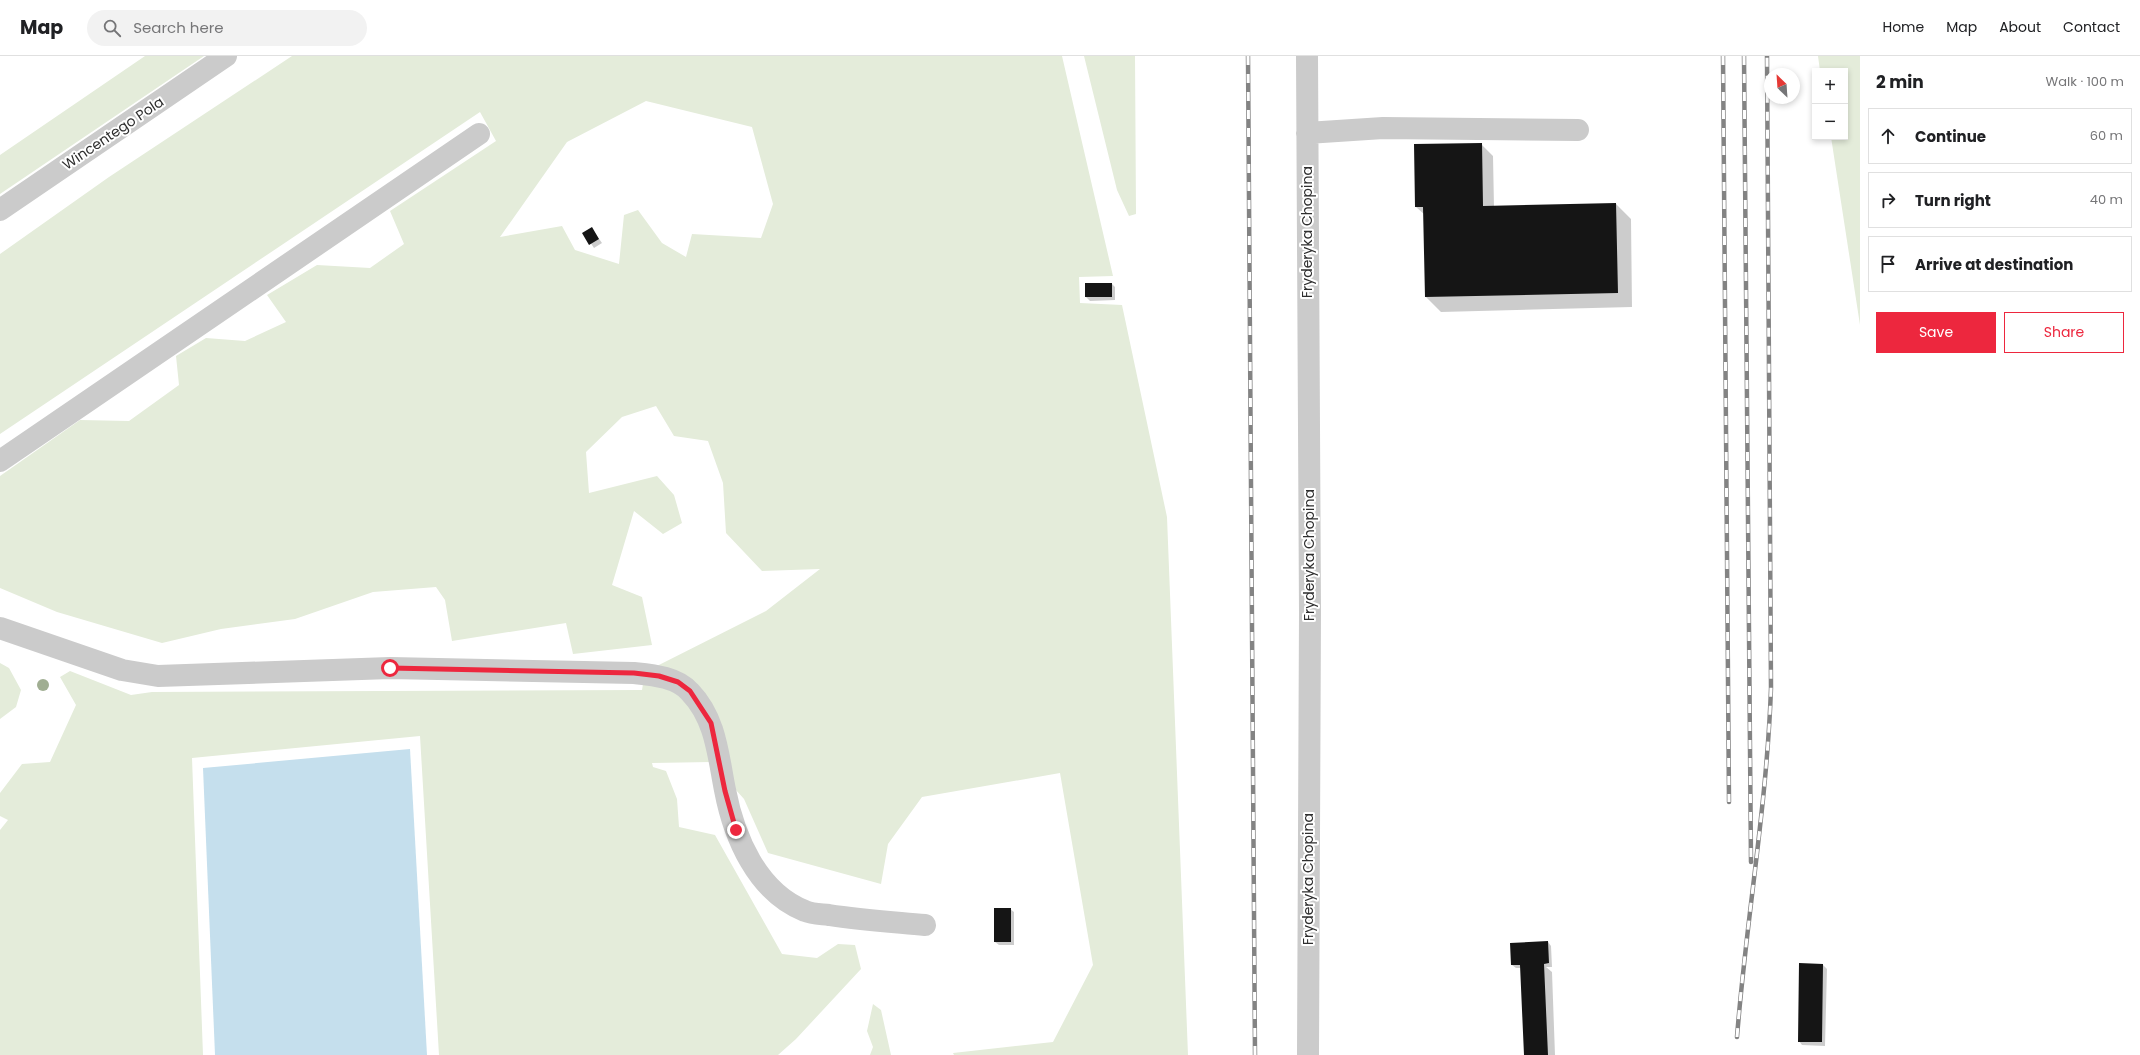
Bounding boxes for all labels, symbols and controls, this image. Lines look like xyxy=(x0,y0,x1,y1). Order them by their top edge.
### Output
search box xyxy=(87,10,367,46)
text: Map xyxy=(20,14,63,41)
icon: search xyxy=(101,17,123,39)
text: Search here xyxy=(133,17,224,38)
text: Home xyxy=(1882,17,1924,37)
text: Map xyxy=(1946,17,1977,37)
text: About xyxy=(1999,17,2041,37)
text: Contact xyxy=(2063,17,2120,37)
north arrow xyxy=(1764,68,1800,104)
map controls xyxy=(1812,68,1848,140)
button: + xyxy=(1812,68,1848,104)
text: 2 min xyxy=(1876,70,1924,94)
text: Walk · 100 m xyxy=(2046,72,2124,91)
street label: Wincentego Pola xyxy=(58,92,168,174)
button: − xyxy=(1812,104,1848,140)
icon: ahead xyxy=(1877,125,1899,147)
text: Continue xyxy=(1915,126,1986,147)
text: 60 m xyxy=(2090,126,2123,145)
street label: Fryderyka Chopina xyxy=(1297,166,1317,298)
icon: right xyxy=(1877,189,1899,211)
text: Turn right xyxy=(1915,190,1991,211)
text: 40 m xyxy=(2090,190,2123,209)
icon: arrive xyxy=(1877,253,1899,275)
text: Arrive at destination xyxy=(1915,254,2073,275)
button: Save xyxy=(1876,312,1996,353)
button: Share xyxy=(2004,312,2124,353)
street label: Fryderyka Chopina xyxy=(1299,489,1319,621)
route start xyxy=(381,659,399,677)
street label: Fryderyka Chopina xyxy=(1298,813,1318,945)
route end xyxy=(727,821,745,839)

